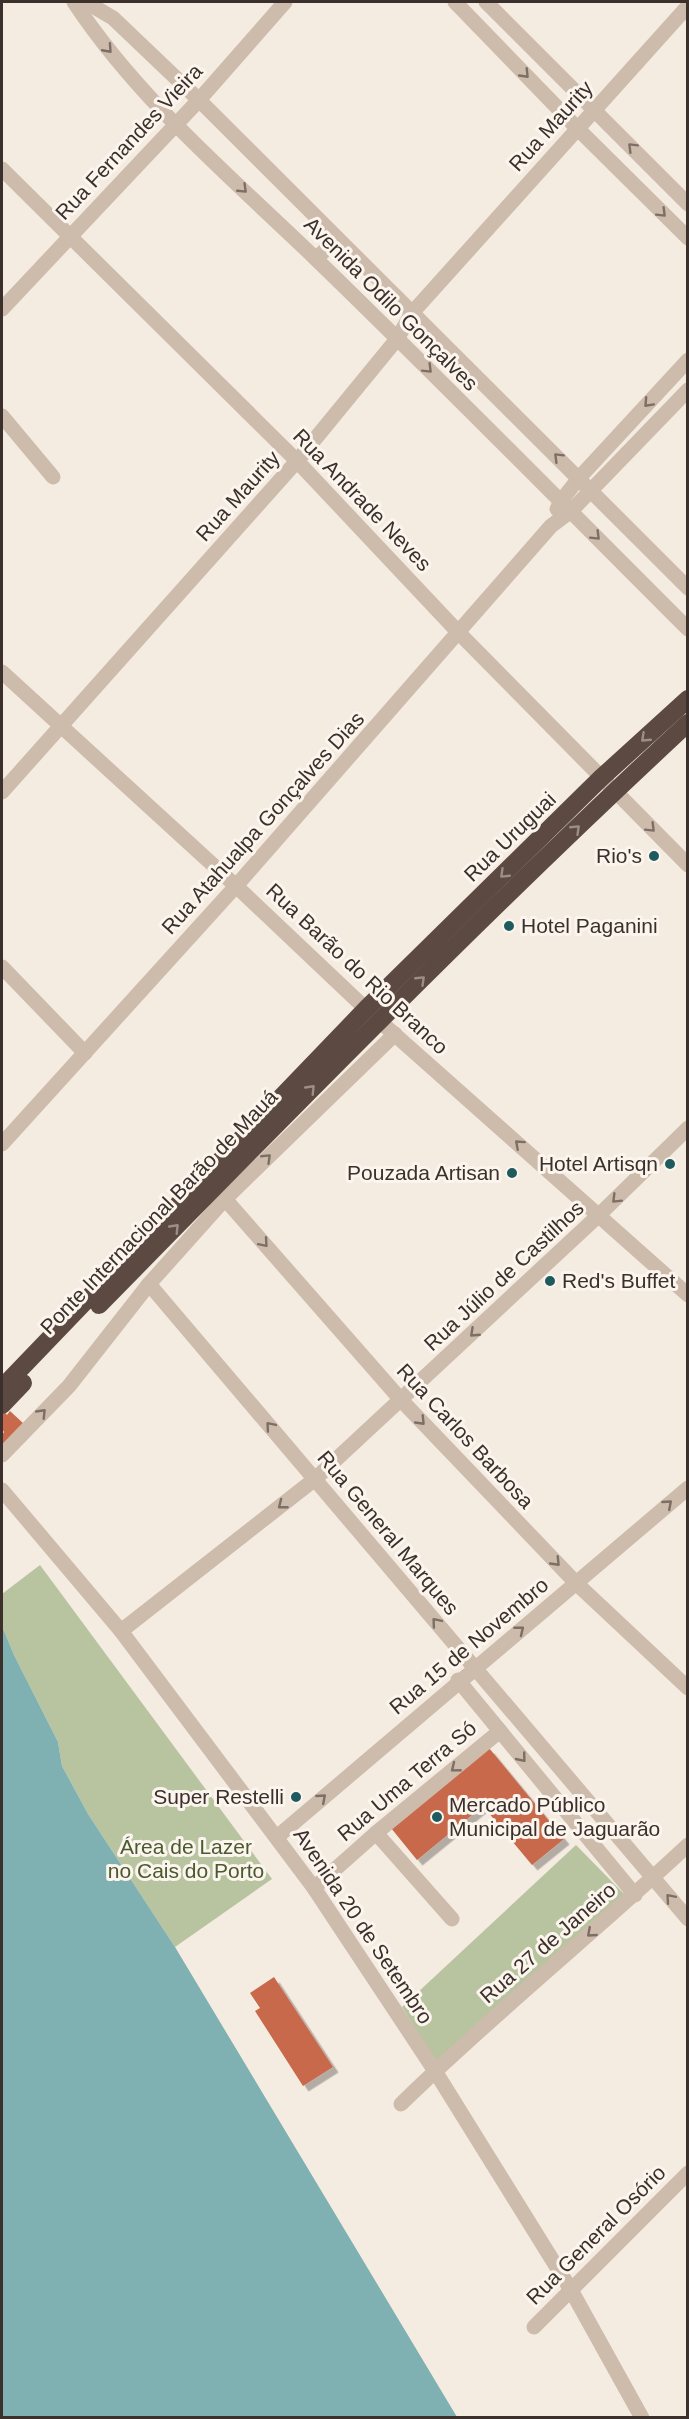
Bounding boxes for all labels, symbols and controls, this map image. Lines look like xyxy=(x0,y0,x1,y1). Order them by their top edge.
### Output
one-way arrow xyxy=(100,42,111,53)
street label: Rua Fernandes Vieira xyxy=(51,59,207,224)
one-way arrow xyxy=(518,67,529,78)
street label: Rua Maurity xyxy=(504,76,597,175)
one-way arrow xyxy=(628,144,639,155)
one-way arrow xyxy=(237,182,247,193)
one-way arrow xyxy=(654,205,665,216)
street label: Avenida Odilo Gonçalves xyxy=(300,212,483,395)
one-way arrow xyxy=(420,362,431,373)
one-way arrow xyxy=(644,397,655,407)
street label: Rua Andrade Neves xyxy=(289,424,436,575)
street label: Rua Maurity xyxy=(191,446,284,545)
one-way arrow xyxy=(554,453,565,464)
one-way arrow xyxy=(588,529,599,540)
street label: Rua Atahualpa Gonçalves Dias xyxy=(157,707,368,938)
one-way arrow xyxy=(641,731,652,742)
street label: Rua Uruguai xyxy=(459,787,560,886)
one-way arrow xyxy=(644,821,654,832)
one-way arrow xyxy=(568,825,579,836)
place label: Rio's xyxy=(596,844,642,867)
marker: Rio's xyxy=(647,849,661,863)
one-way arrow xyxy=(501,866,512,877)
street label: Rua Barão do Rio Branco xyxy=(262,879,453,1059)
place label: Hotel Paganini xyxy=(521,914,658,937)
marker: Hotel Paganini xyxy=(502,919,516,933)
one-way arrow xyxy=(414,976,425,987)
street label: Ponte Internacional Barão de Mauá xyxy=(36,1085,282,1338)
one-way arrow xyxy=(304,1085,315,1096)
one-way arrow xyxy=(515,1140,526,1151)
place label: Hotel Artisqn xyxy=(539,1152,658,1175)
one-way arrow xyxy=(260,1155,271,1166)
marker: Hotel Artisqn xyxy=(663,1157,677,1171)
place label: Pouzada Artisan xyxy=(347,1161,500,1184)
marker: Pouzada Artisan xyxy=(505,1166,519,1180)
one-way arrow xyxy=(612,1192,622,1203)
street label: Rua Júlio de Castilhos xyxy=(419,1196,588,1355)
one-way arrow xyxy=(167,1225,178,1236)
one-way arrow xyxy=(257,1236,268,1247)
place label: Red's Buffet xyxy=(562,1269,676,1292)
marker: Red's Buffet xyxy=(543,1274,557,1288)
one-way arrow xyxy=(471,1326,481,1337)
street label: Rua Carlos Barbosa xyxy=(392,1359,538,1513)
one-way arrow xyxy=(35,1409,46,1420)
one-way arrow xyxy=(414,1414,425,1425)
one-way arrow xyxy=(266,1422,277,1433)
street label: Rua General Marques xyxy=(313,1446,464,1619)
one-way arrow xyxy=(278,1498,289,1509)
one-way arrow xyxy=(662,1500,672,1511)
one-way arrow xyxy=(549,1555,560,1565)
street label: Rua 15 de Novembro xyxy=(385,1573,553,1719)
one-way arrow xyxy=(433,1618,444,1629)
one-way arrow xyxy=(513,1627,524,1638)
street label: Rua Uma Terra Só xyxy=(333,1716,481,1845)
one-way arrow xyxy=(515,1751,526,1762)
one-way arrow xyxy=(451,1761,462,1772)
place label: Super Restelli xyxy=(153,1785,284,1808)
marker: Super Restelli xyxy=(289,1790,303,1804)
place label: Mercado Público Municipal de Jaguarão xyxy=(449,1793,660,1840)
one-way arrow xyxy=(315,1795,326,1806)
marker: Mercado Público Municipal de Jaguarão xyxy=(430,1810,444,1824)
street label: Avenida 20 de Setembro xyxy=(289,1824,437,2028)
park label: Área de Lazer no Cais do Porto xyxy=(108,1835,264,1882)
street label: Rua 27 de Janeiro xyxy=(475,1878,620,2008)
one-way arrow xyxy=(666,1894,677,1905)
one-way arrow xyxy=(587,1926,598,1937)
street label: Rua General Osório xyxy=(521,2160,670,2309)

